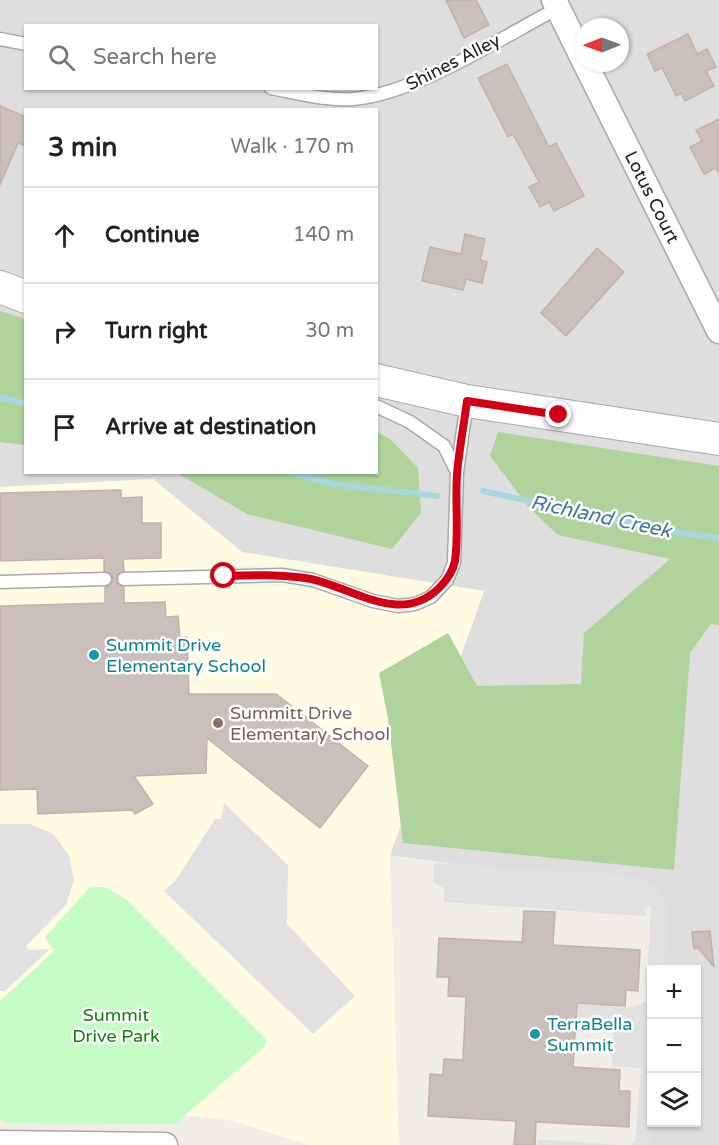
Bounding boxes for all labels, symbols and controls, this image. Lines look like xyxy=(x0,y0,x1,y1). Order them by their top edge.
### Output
north arrow xyxy=(575,18,629,72)
search box xyxy=(24,24,378,90)
street label: Shines Alley xyxy=(402,29,504,95)
icon: search xyxy=(45,41,78,74)
text: Search here xyxy=(93,44,217,70)
text: 3 min xyxy=(48,132,117,163)
text: Walk · 170 m xyxy=(231,135,354,159)
street label: Lotus Court xyxy=(620,147,684,247)
icon: ahead xyxy=(48,219,81,252)
text: Continue xyxy=(105,222,200,248)
text: 140 m xyxy=(293,223,354,247)
icon: right xyxy=(48,315,81,348)
text: Turn right xyxy=(105,318,207,344)
text: 30 m xyxy=(305,319,354,343)
route end xyxy=(545,401,571,427)
icon: arrive xyxy=(48,411,81,444)
text: Arrive at destination xyxy=(105,414,316,440)
water label: Richland Creek xyxy=(528,490,675,544)
route start xyxy=(210,562,236,588)
place label: Summit Drive Elementary School xyxy=(106,634,266,677)
marker: Summit Drive Elementary School xyxy=(87,648,101,662)
place label: Summitt Drive Elementary School xyxy=(230,702,390,745)
marker: Summitt Drive Elementary School xyxy=(211,716,225,730)
map controls xyxy=(647,965,701,1127)
button: + xyxy=(647,965,701,1019)
park label: Summit Drive Park xyxy=(72,1004,160,1047)
place label: TerraBella Summit xyxy=(547,1013,632,1056)
button: − xyxy=(647,1019,701,1073)
marker: TerraBella Summit xyxy=(528,1027,542,1041)
button: layers xyxy=(647,1073,701,1127)

